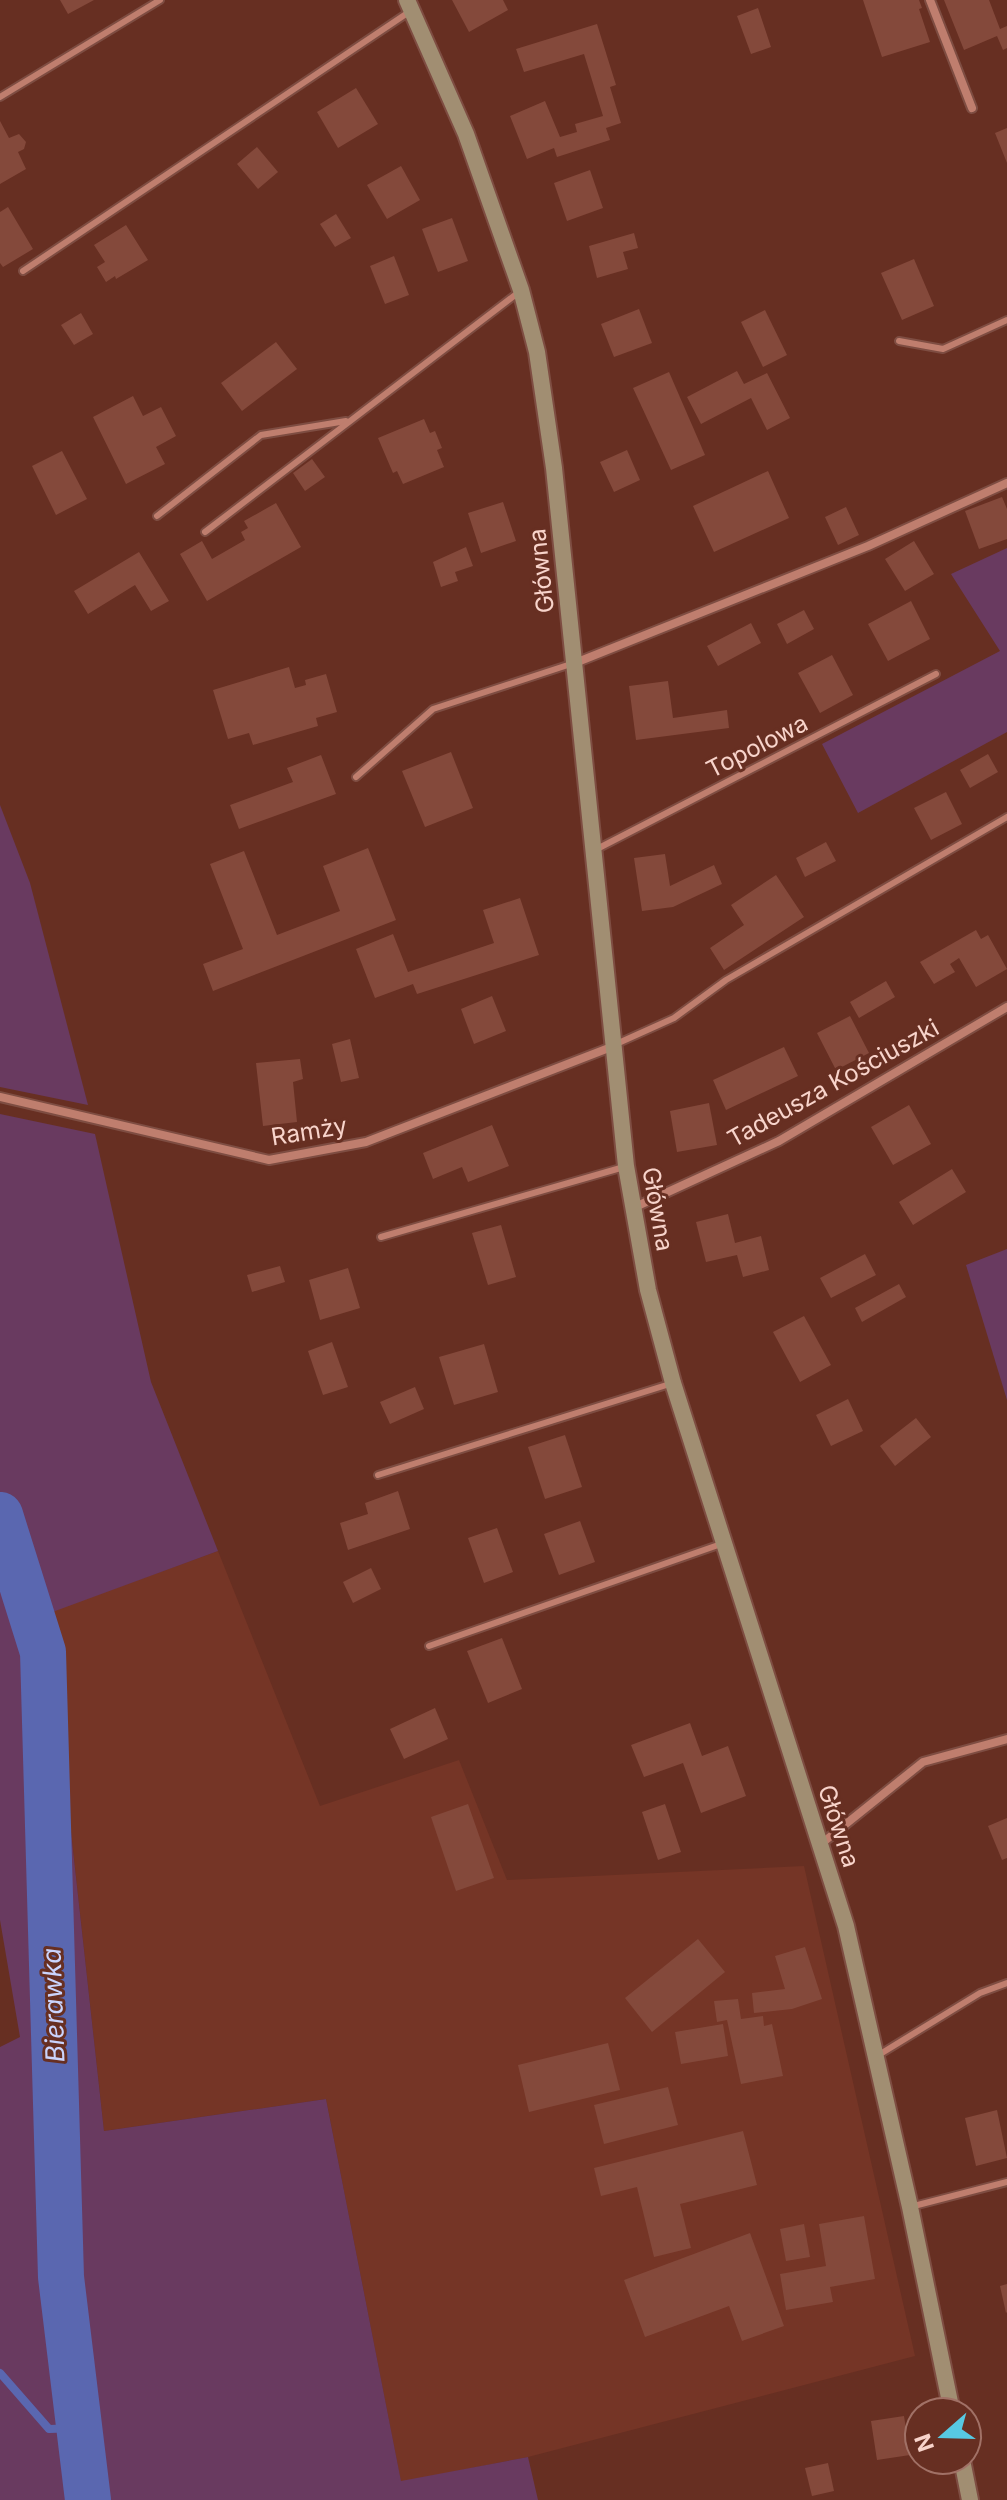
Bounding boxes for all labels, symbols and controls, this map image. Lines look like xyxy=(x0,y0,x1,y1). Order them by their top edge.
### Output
street label: Główna xyxy=(522,527,560,615)
street label: Topolowa xyxy=(701,708,813,784)
street label: Tadeusza Kościuszki xyxy=(722,1013,944,1153)
street label: Ramży xyxy=(269,1111,349,1151)
street label: Główna xyxy=(636,1165,680,1253)
street label: Główna xyxy=(812,1781,866,1871)
water label: Bierawka xyxy=(36,1947,70,2063)
north arrow xyxy=(903,2396,983,2476)
text: N xyxy=(909,2431,939,2455)

